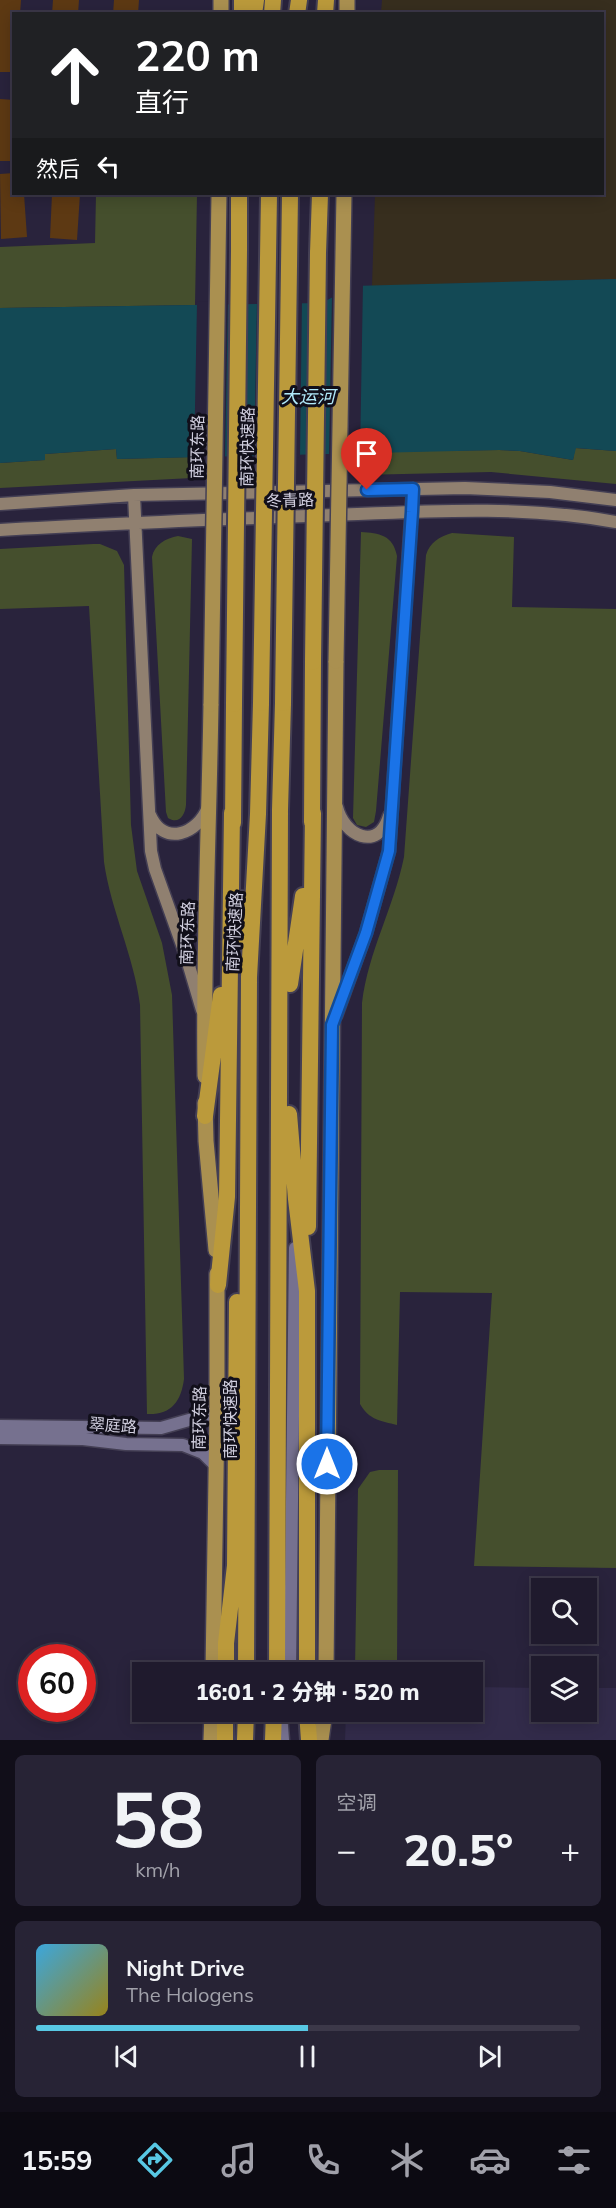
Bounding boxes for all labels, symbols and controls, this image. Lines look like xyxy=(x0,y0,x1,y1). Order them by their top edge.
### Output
text: 220 m xyxy=(135,29,260,82)
icon: ahead xyxy=(36,36,114,114)
text: 直行 xyxy=(135,85,189,119)
icon: left xyxy=(92,150,125,183)
text: 然后 xyxy=(36,155,80,183)
water label: 大运河 xyxy=(281,385,338,408)
street label: 南环快速路 xyxy=(236,407,258,487)
street label: 南环东路 xyxy=(186,415,208,479)
pin xyxy=(341,428,392,490)
icon: arrive xyxy=(350,437,383,470)
street label: 冬青路 xyxy=(266,489,314,511)
street label: 南环快速路 xyxy=(222,892,246,972)
street label: 南环东路 xyxy=(176,901,198,965)
street label: 南环快速路 xyxy=(220,1379,240,1459)
street label: 南环东路 xyxy=(188,1386,210,1450)
street label: 翠庭路 xyxy=(88,1413,138,1437)
position arrow xyxy=(295,1432,359,1496)
map controls xyxy=(531,1578,597,1722)
button: search xyxy=(531,1578,597,1644)
speed limit sign: 60 xyxy=(18,1644,96,1722)
button: layers xyxy=(531,1656,597,1722)
text: 16:01 · 2 分钟 · 520 m xyxy=(195,1678,420,1706)
text: 58 xyxy=(111,1769,205,1867)
text: 空调 xyxy=(337,1790,377,1815)
text: 20.5° xyxy=(403,1821,513,1877)
text: − xyxy=(337,1829,356,1870)
text: + xyxy=(560,1829,580,1870)
text: km/h xyxy=(135,1857,180,1882)
text: Night Drive xyxy=(126,1954,245,1982)
text: The Halogens xyxy=(126,1982,254,2007)
icon: previous xyxy=(110,2040,143,2073)
icon: pause xyxy=(291,2040,324,2073)
icon: next xyxy=(473,2040,506,2073)
icon: directions xyxy=(134,2139,176,2181)
icon: music xyxy=(218,2139,260,2181)
icon: phone xyxy=(302,2139,344,2181)
icon: climate xyxy=(386,2139,428,2181)
icon: car xyxy=(469,2139,511,2181)
icon: filters xyxy=(553,2139,595,2181)
text: 15:59 xyxy=(21,2143,92,2177)

